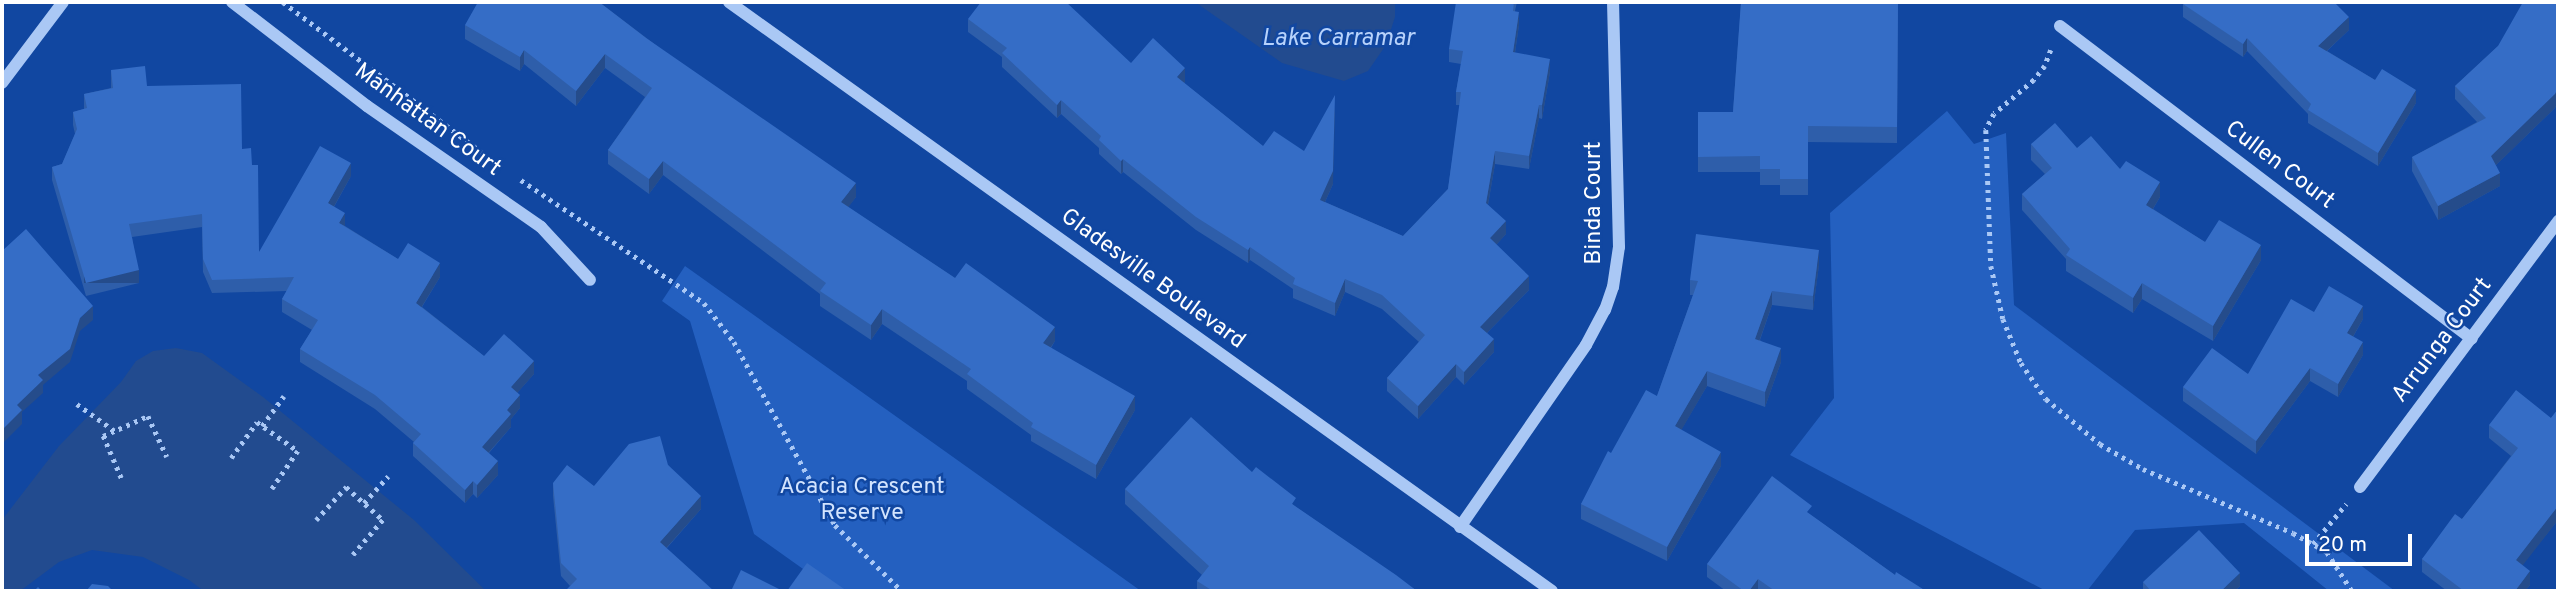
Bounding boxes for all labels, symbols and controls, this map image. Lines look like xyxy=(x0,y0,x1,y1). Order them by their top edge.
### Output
water label: Lake Carramar xyxy=(1261,26,1415,54)
street label: Manhattan Court xyxy=(348,59,506,183)
street label: Cullen Court xyxy=(2219,116,2339,216)
street label: Binda Court xyxy=(1581,141,1609,265)
street label: Gladesville Boulevard xyxy=(1054,204,1250,356)
street label: Arrunga Court xyxy=(2387,273,2499,409)
park label: Acacia Crescent Reserve xyxy=(779,474,945,528)
scale bar xyxy=(2308,520,2415,564)
text: 20 m xyxy=(2318,532,2367,559)

